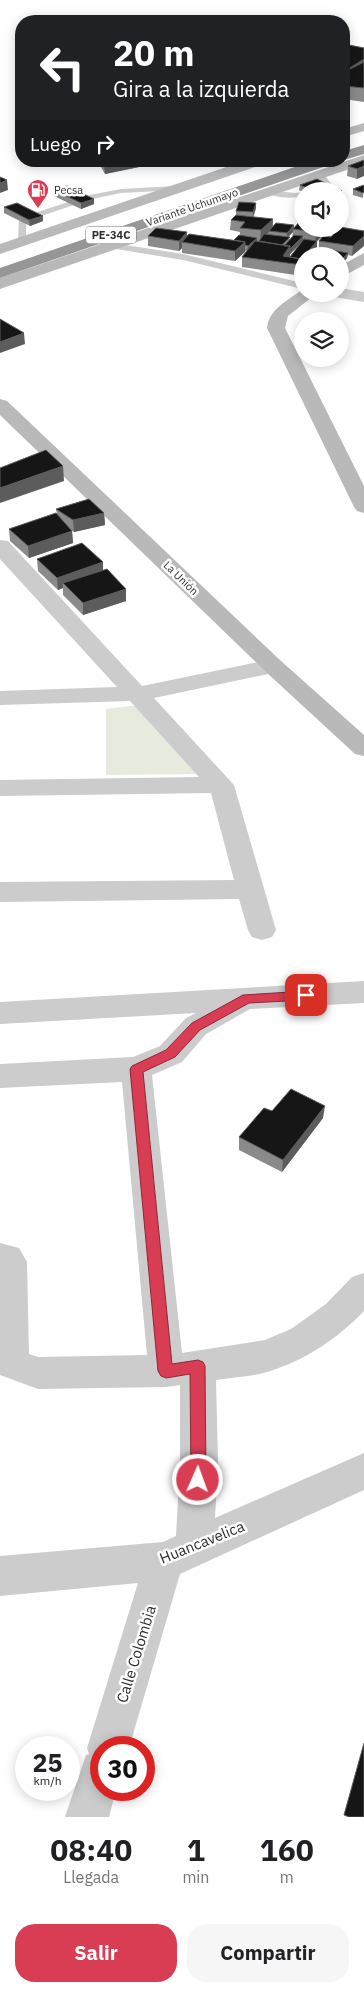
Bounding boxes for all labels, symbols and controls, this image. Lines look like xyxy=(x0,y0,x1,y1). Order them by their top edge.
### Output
text: 20 m xyxy=(113,30,195,76)
icon: left xyxy=(30,35,95,100)
text: Gira a la izquierda xyxy=(113,74,289,103)
icon: right xyxy=(91,130,119,158)
text: Luego xyxy=(30,132,81,156)
fuel station icon: Pecsa xyxy=(26,178,50,209)
map controls xyxy=(294,182,349,367)
button: sound xyxy=(294,182,349,237)
place label: Pecsa xyxy=(54,183,83,197)
street label: Variante Uchumayo xyxy=(144,185,240,229)
road number: PE-34C xyxy=(86,226,136,244)
button: search xyxy=(294,247,349,302)
button: layers xyxy=(294,312,349,367)
street label: La Unión xyxy=(161,558,201,598)
pin xyxy=(285,974,327,1016)
icon: arrive xyxy=(292,981,320,1009)
position arrow xyxy=(171,1453,223,1505)
street label: Huancavelica xyxy=(157,1516,247,1568)
street label: Calle Colombia xyxy=(112,1603,160,1705)
speed limit sign: 30 xyxy=(90,1736,155,1801)
text: 25 xyxy=(32,1746,63,1779)
text: km/h xyxy=(33,1773,62,1788)
text: 08:40 xyxy=(50,1830,132,1869)
text: 1 xyxy=(187,1830,205,1869)
text: 160 xyxy=(260,1830,314,1869)
text: Llegada xyxy=(63,1867,119,1887)
text: min xyxy=(182,1867,209,1887)
text: m xyxy=(280,1867,294,1887)
button: Salir xyxy=(15,1924,177,1982)
button: Compartir xyxy=(187,1924,349,1982)

